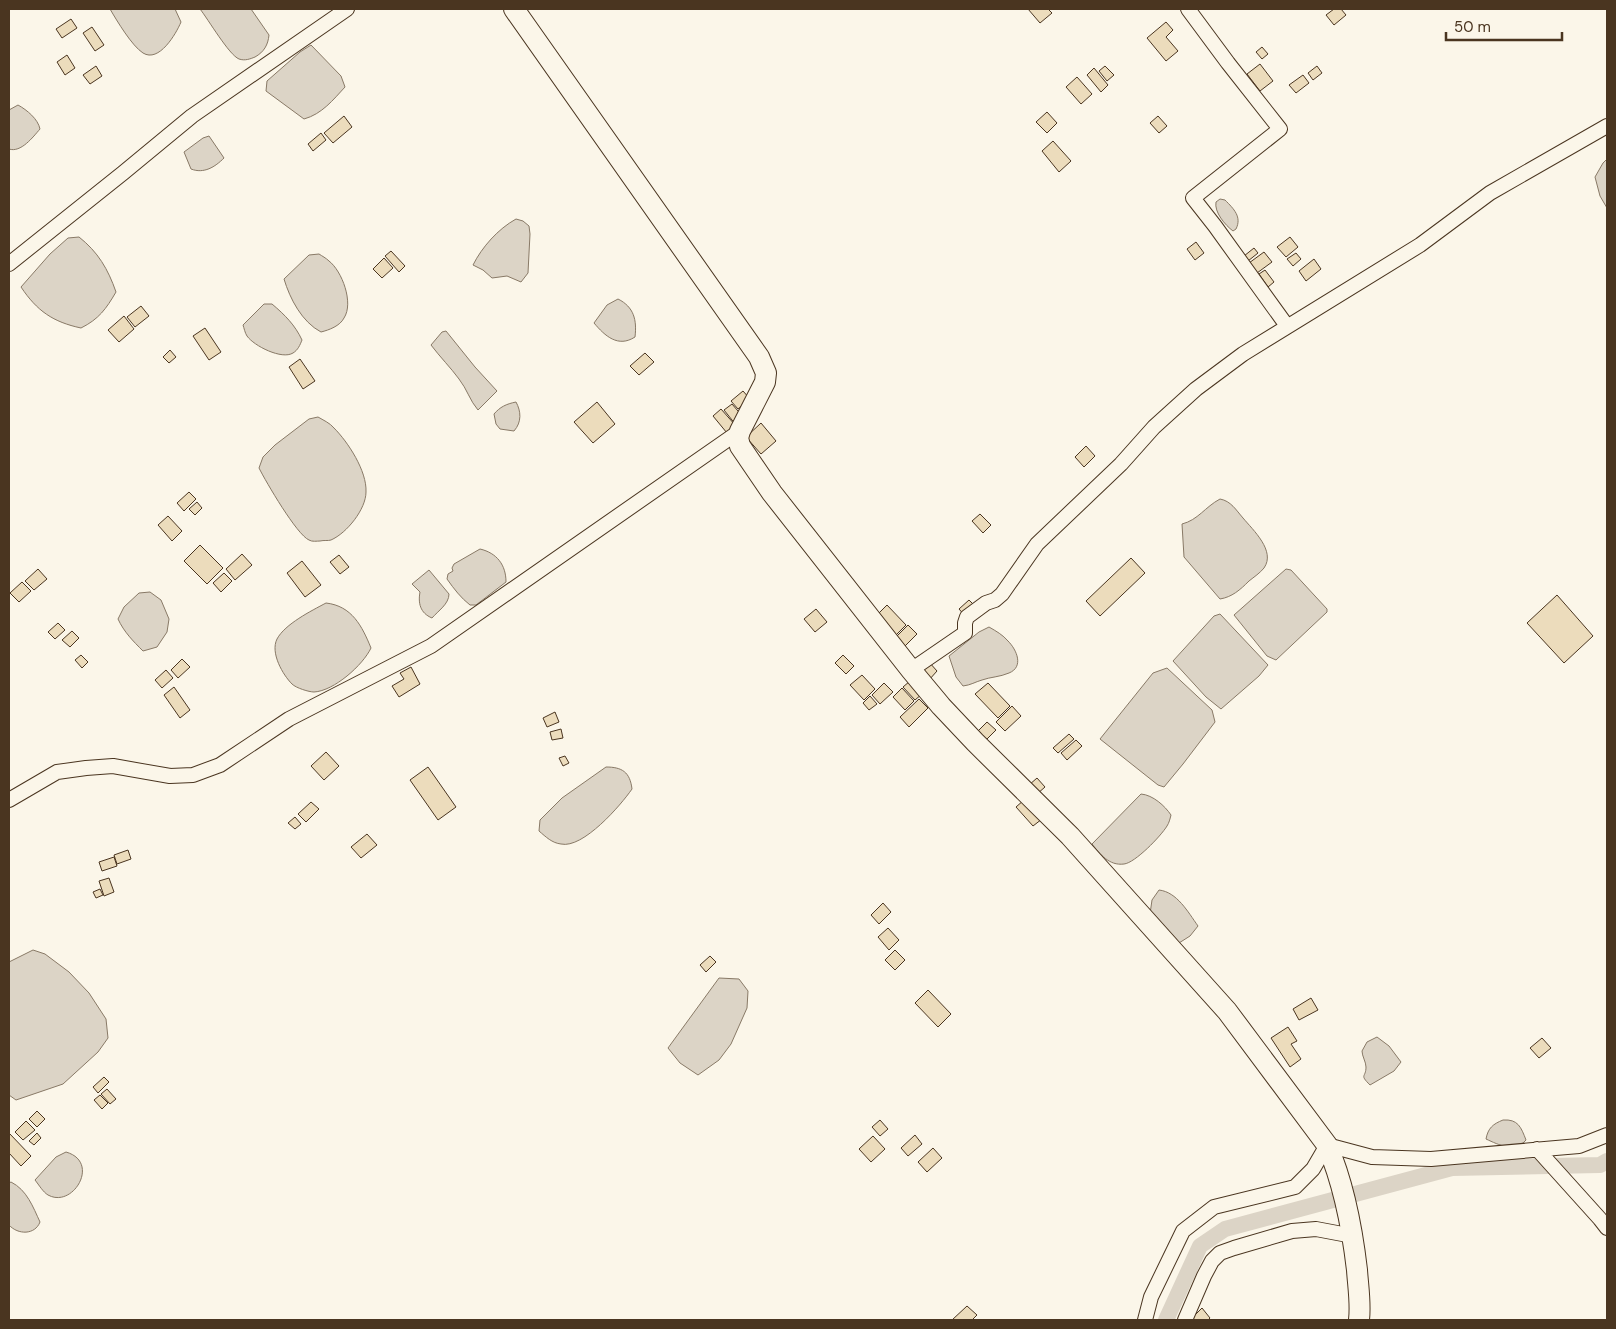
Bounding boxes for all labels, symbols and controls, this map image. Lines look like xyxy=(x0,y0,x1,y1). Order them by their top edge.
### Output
scale bar xyxy=(1446,10,1562,42)
text: 50 m xyxy=(1454,17,1491,37)

